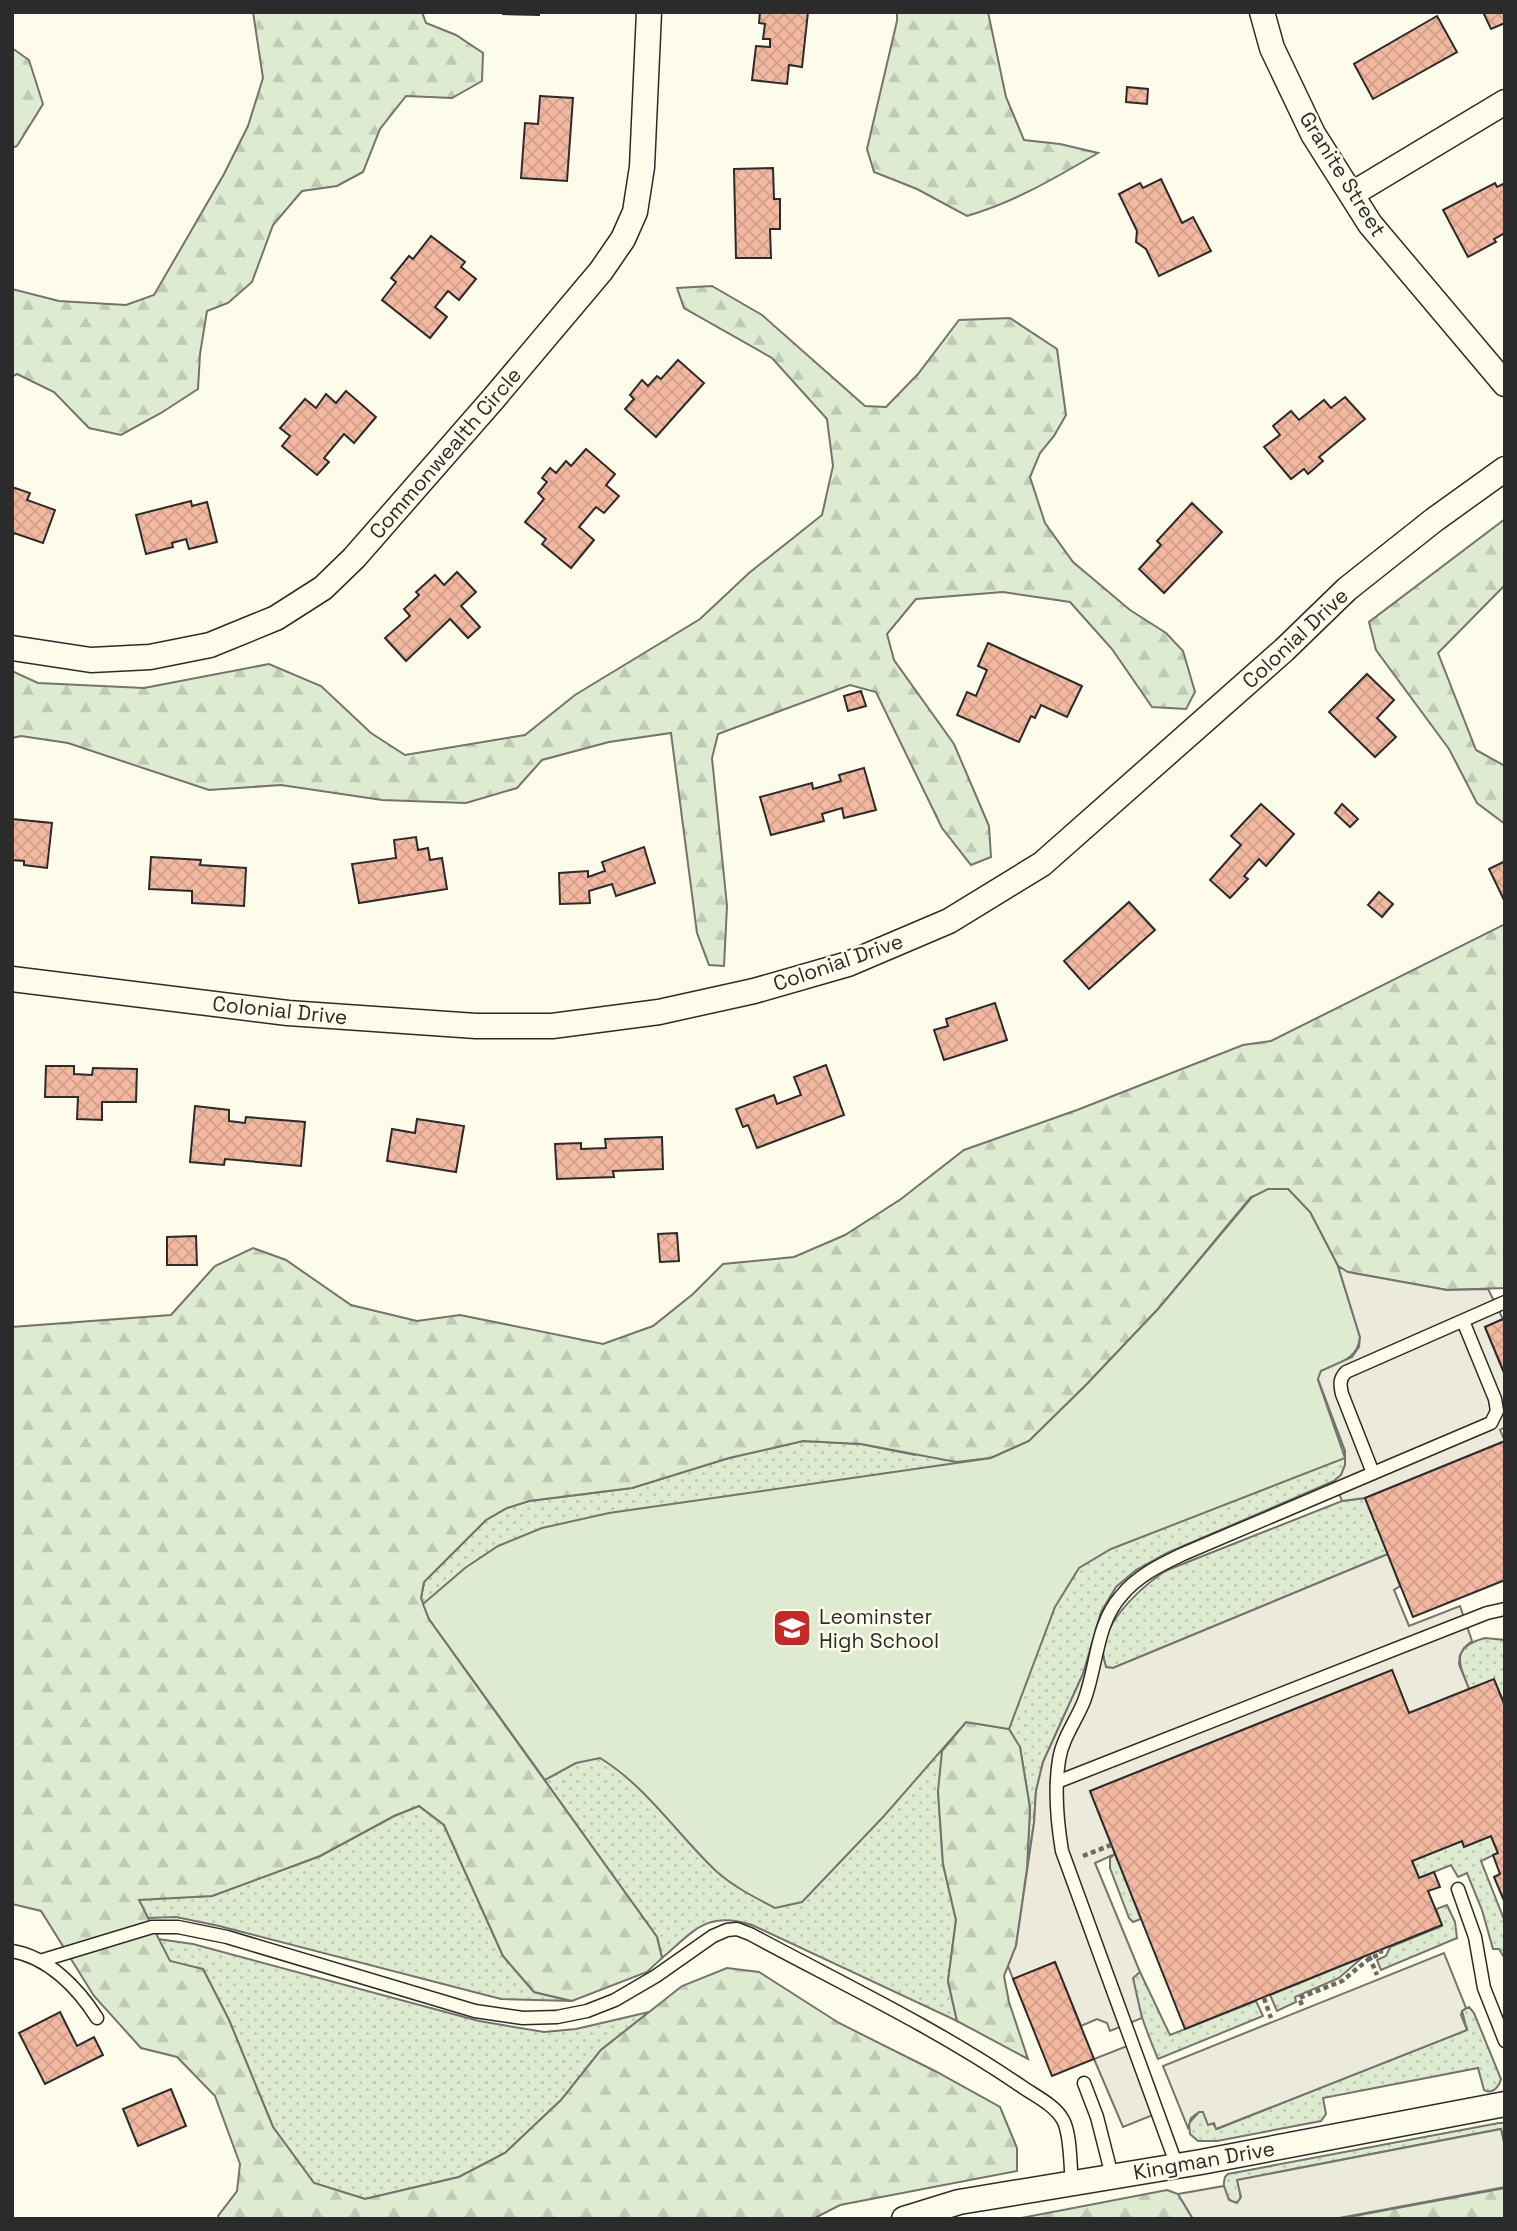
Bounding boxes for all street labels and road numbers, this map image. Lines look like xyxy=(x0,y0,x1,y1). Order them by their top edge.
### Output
street label: Granite Street xyxy=(1294,106,1392,242)
street label: Commonwealth Circle xyxy=(363,362,527,544)
street label: Colonial Drive xyxy=(1236,582,1354,694)
street label: Colonial Drive xyxy=(770,927,906,997)
street label: Colonial Drive xyxy=(211,989,349,1031)
street label: Kingman Drive xyxy=(1131,2134,1277,2186)

